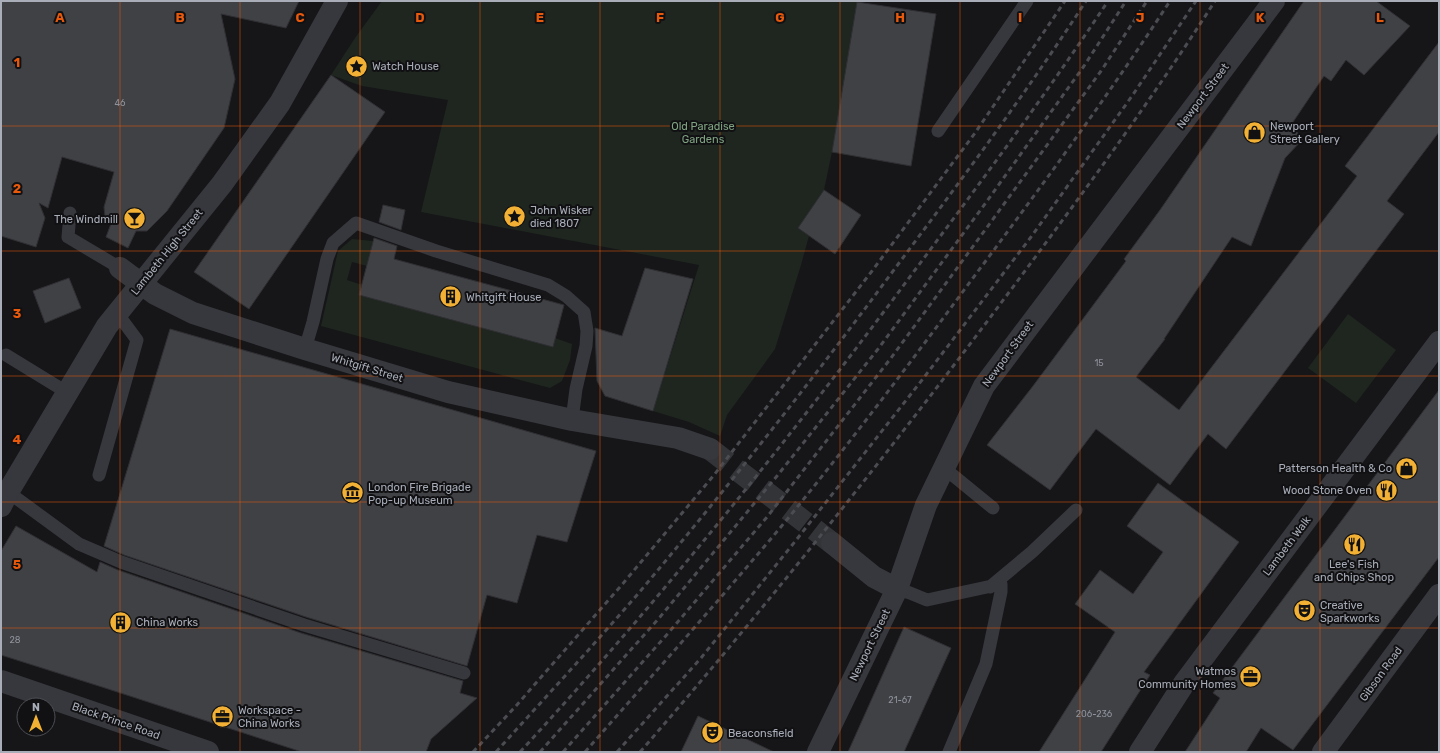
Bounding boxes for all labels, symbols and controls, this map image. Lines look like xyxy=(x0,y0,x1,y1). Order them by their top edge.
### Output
text: A xyxy=(55,10,65,25)
text: B xyxy=(175,10,185,25)
text: C xyxy=(295,10,305,25)
text: D xyxy=(415,10,425,25)
text: E xyxy=(536,10,544,25)
text: F xyxy=(656,10,664,25)
text: G xyxy=(775,10,785,25)
text: H xyxy=(895,10,905,25)
text: I xyxy=(1018,10,1022,25)
text: J xyxy=(1136,10,1144,25)
text: K xyxy=(1256,10,1265,25)
text: L xyxy=(1376,10,1384,25)
place icon: Watch House xyxy=(343,53,369,79)
text: 1 xyxy=(14,55,20,70)
place label: Watch House xyxy=(372,60,439,73)
street label: Newport Street xyxy=(1174,60,1232,131)
house number: 46 xyxy=(114,98,126,108)
shop icon: Newport Street Gallery xyxy=(1242,119,1268,145)
park label: Old Paradise Gardens xyxy=(671,120,735,146)
place label: Newport Street Gallery xyxy=(1270,120,1340,146)
text: 2 xyxy=(13,181,21,196)
place icon: John Wisker died 1807 xyxy=(501,203,527,229)
place label: John Wisker died 1807 xyxy=(530,204,593,230)
bar icon: The Windmill xyxy=(121,206,147,232)
street label: Lambeth High Street xyxy=(128,206,206,298)
place label: The Windmill xyxy=(54,213,118,226)
building icon: Whitgift House xyxy=(438,284,464,310)
place label: Whitgift House xyxy=(466,291,542,304)
text: 3 xyxy=(13,306,22,321)
street label: Newport Street xyxy=(980,318,1037,390)
street label: Whitgift Street xyxy=(329,351,405,385)
house number: 15 xyxy=(1094,358,1104,368)
text: 4 xyxy=(13,432,22,447)
shop icon: Patterson Health & Co xyxy=(1394,455,1420,481)
place label: Patterson Health & Co xyxy=(1278,462,1392,475)
restaurant icon: Wood Stone Oven xyxy=(1374,477,1400,503)
museum icon: London Fire Brigade Pop-up Museum xyxy=(339,480,365,506)
place label: London Fire Brigade Pop-up Museum xyxy=(368,481,471,507)
place label: Wood Stone Oven xyxy=(1282,484,1372,497)
street label: Lambeth Walk xyxy=(1260,513,1314,578)
restaurant icon: Lee's Fish and Chips Shop xyxy=(1341,531,1367,557)
text: 5 xyxy=(13,557,21,572)
place label: Lee's Fish and Chips Shop xyxy=(1314,558,1394,584)
theatre icon: Creative Sparkworks xyxy=(1292,598,1318,624)
place label: Creative Sparkworks xyxy=(1320,599,1380,625)
street label: Newport Street xyxy=(847,606,893,683)
building icon: China Works xyxy=(108,609,134,635)
place label: China Works xyxy=(136,616,199,629)
house number: 28 xyxy=(9,635,21,645)
street label: Gibson Road xyxy=(1357,644,1405,704)
office icon: Watmos Community Homes xyxy=(1238,664,1264,690)
place label: Watmos Community Homes xyxy=(1138,665,1236,691)
house number: 21-67 xyxy=(888,695,912,705)
north arrow xyxy=(16,697,56,737)
street label: Black Prince Road xyxy=(70,700,162,742)
text: N xyxy=(32,701,40,714)
office icon: Workspace - China Works xyxy=(210,703,236,729)
place label: Workspace - China Works xyxy=(238,704,301,730)
house number: 206-236 xyxy=(1076,709,1113,719)
theatre icon: Beaconsfield xyxy=(699,720,725,746)
place label: Beaconsfield xyxy=(728,727,794,740)

